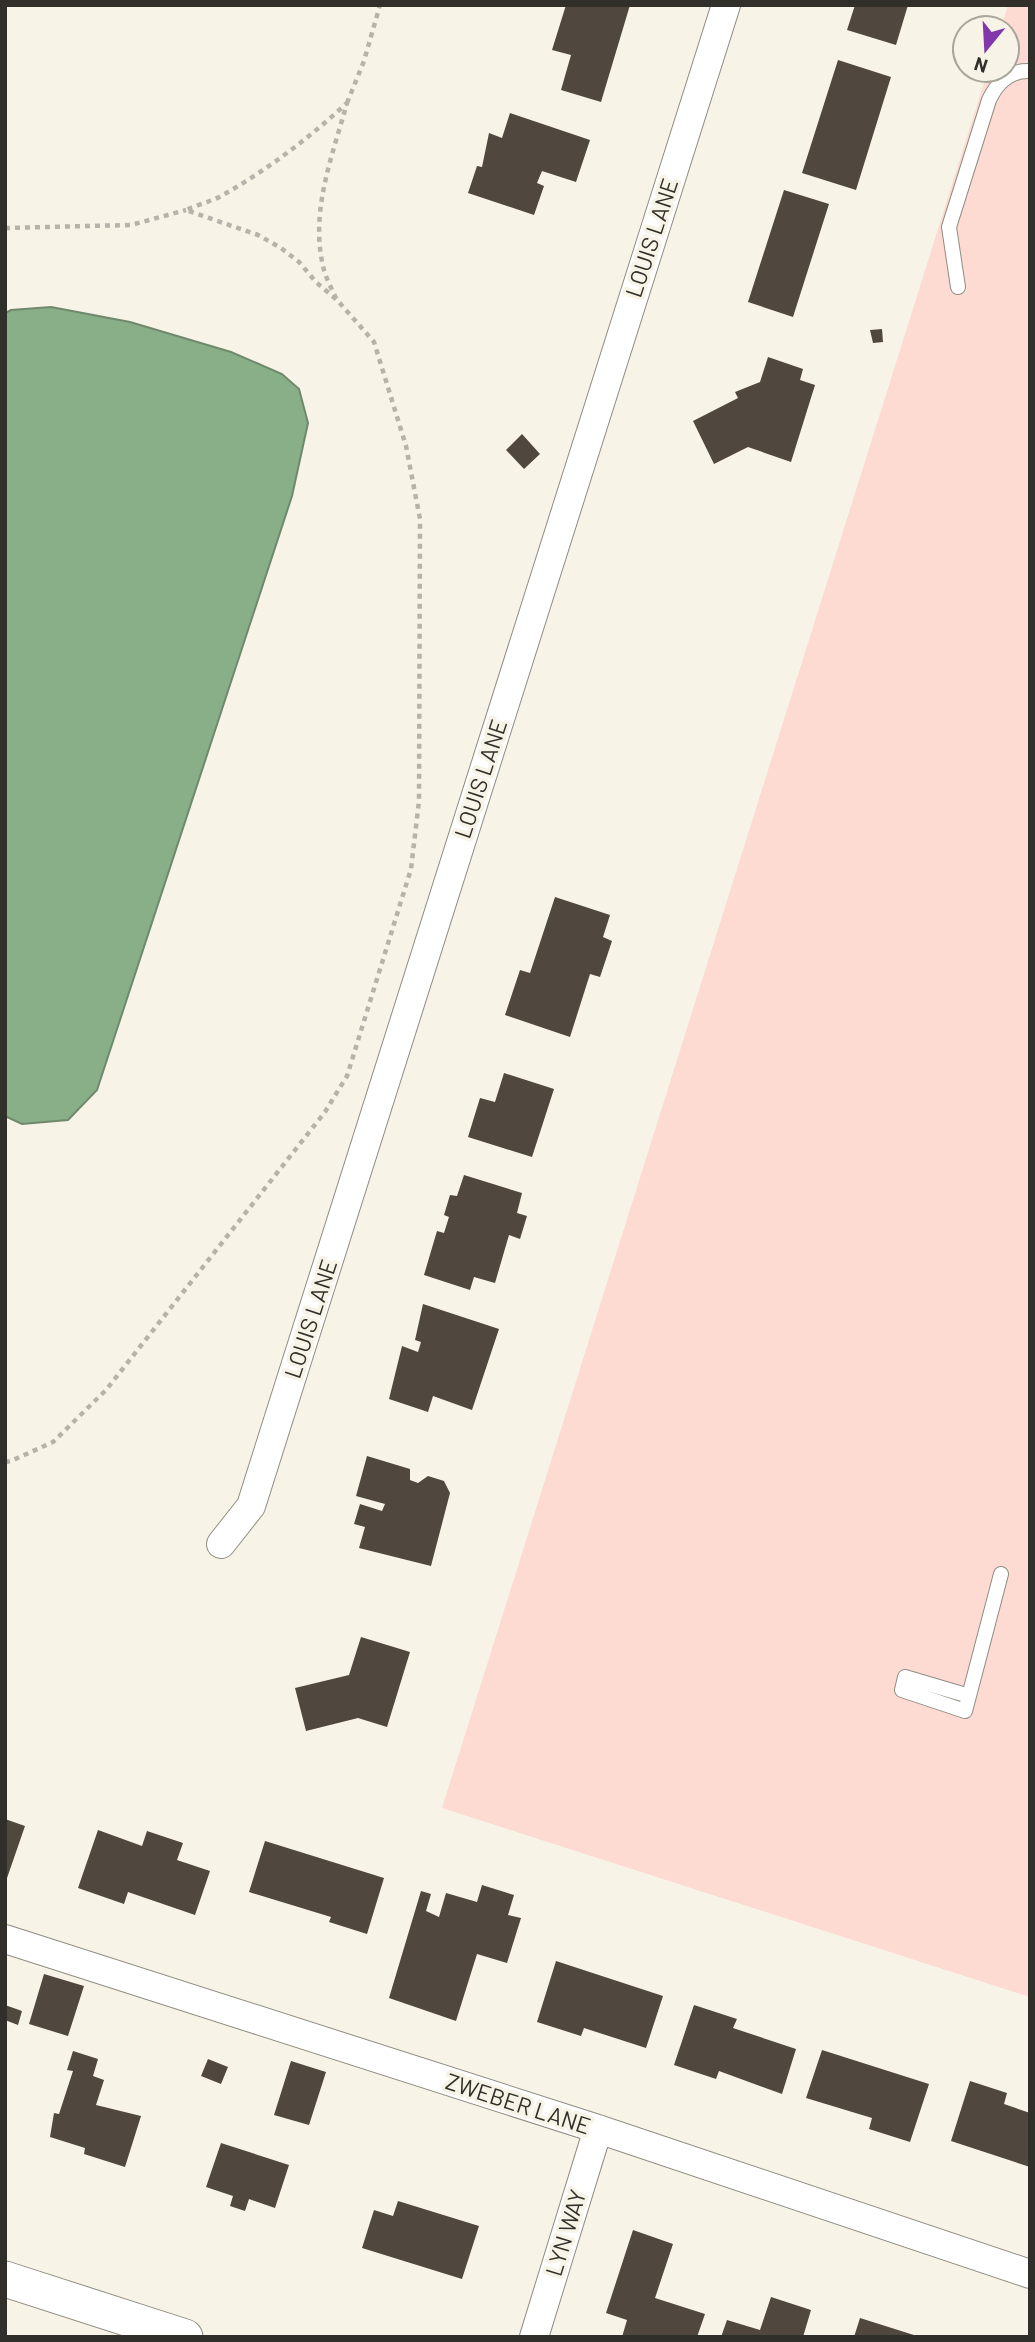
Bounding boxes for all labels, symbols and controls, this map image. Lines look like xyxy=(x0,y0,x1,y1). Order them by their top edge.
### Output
north arrow xyxy=(951,14,1021,84)
text: N xyxy=(971,53,990,79)
street label: LOUIS LANE xyxy=(619,175,683,301)
street label: LOUIS LANE xyxy=(448,716,512,842)
street label: LOUIS LANE xyxy=(278,1256,342,1382)
street label: ZWEBER LANE xyxy=(442,2066,594,2140)
street label: LYN WAY xyxy=(539,2186,591,2279)

